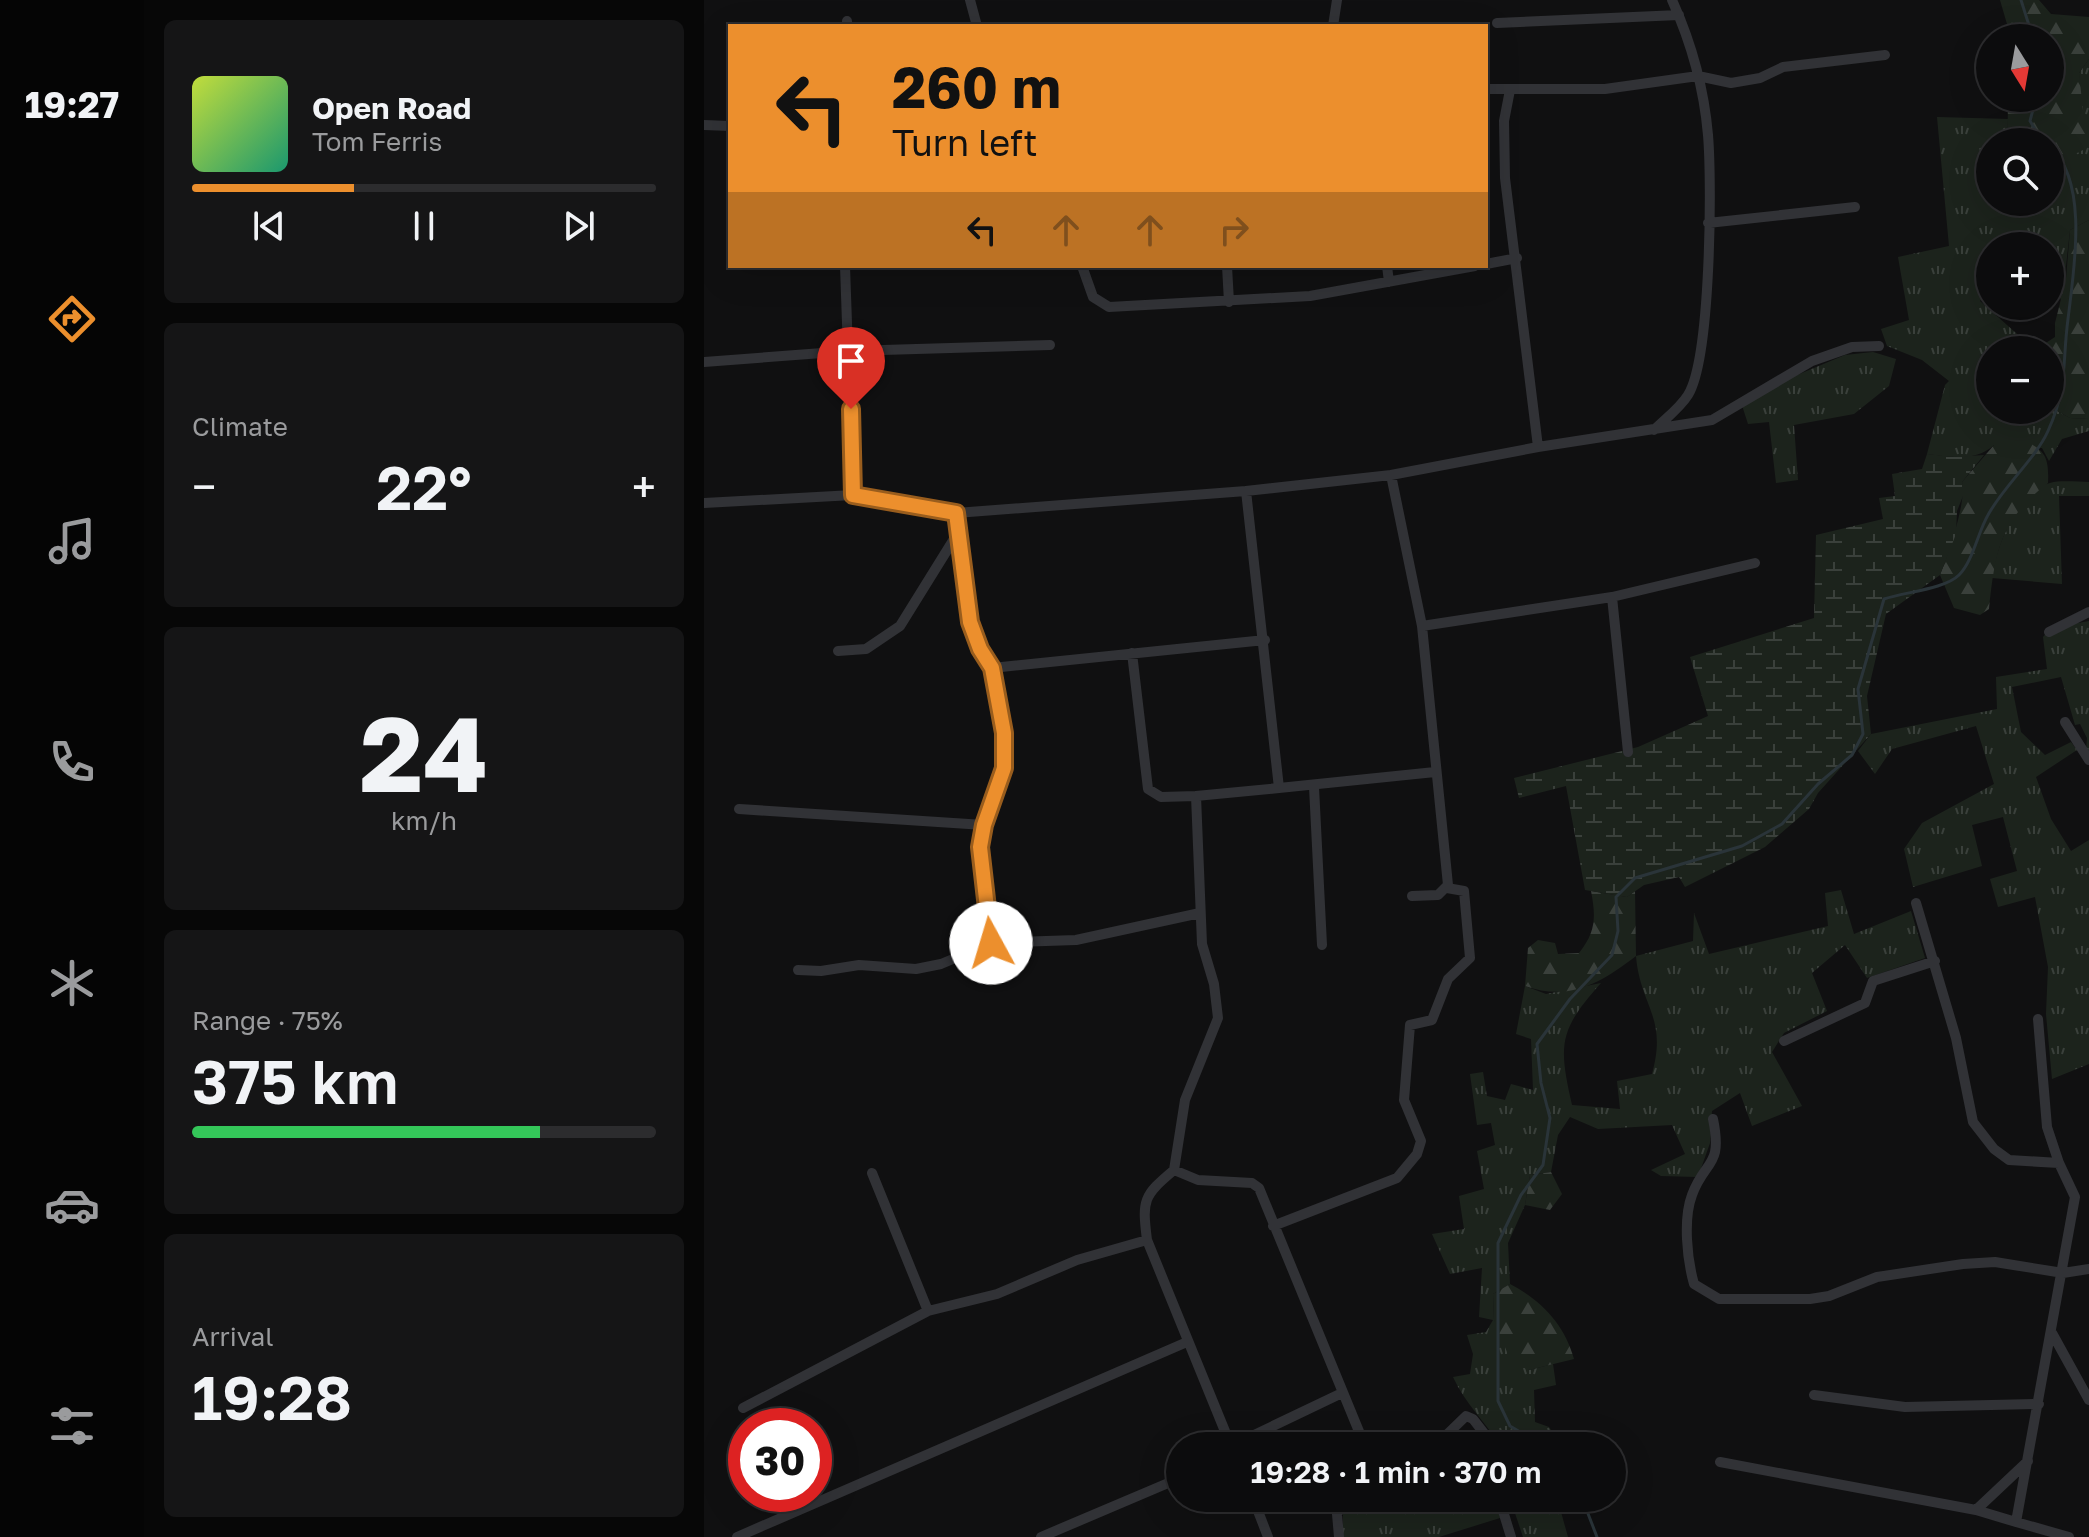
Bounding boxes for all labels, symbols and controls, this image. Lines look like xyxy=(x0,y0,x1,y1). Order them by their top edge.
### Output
north arrow xyxy=(1976,24,2064,112)
map controls xyxy=(1976,24,2064,424)
text: 260 m xyxy=(892,53,1061,120)
icon: left xyxy=(760,56,864,160)
text: 19:27 xyxy=(25,83,119,126)
text: Open Road xyxy=(312,90,471,126)
text: Turn left xyxy=(892,121,1038,164)
text: Tom Ferris xyxy=(312,126,442,157)
button: search xyxy=(1976,128,2064,216)
icon: previous xyxy=(247,204,291,248)
icon: pause xyxy=(402,204,446,248)
icon: next xyxy=(557,204,601,248)
icon: left xyxy=(960,208,1004,252)
icon: ahead xyxy=(1044,208,1088,252)
icon: ahead xyxy=(1128,208,1172,252)
icon: right xyxy=(1212,208,1256,252)
button: + xyxy=(1976,232,2064,320)
icon: directions xyxy=(44,291,100,347)
pin xyxy=(817,327,885,409)
button: − xyxy=(1976,336,2064,424)
icon: arrive xyxy=(829,339,873,383)
text: Climate xyxy=(192,411,288,442)
text: 22° xyxy=(376,451,472,523)
text: − xyxy=(192,460,216,513)
text: + xyxy=(632,460,656,513)
icon: music xyxy=(44,513,100,569)
text: 24 xyxy=(360,690,488,815)
icon: phone xyxy=(44,734,100,790)
text: km/h xyxy=(391,805,457,836)
position arrow xyxy=(949,901,1033,985)
icon: climate xyxy=(44,955,100,1011)
text: Range · 75% xyxy=(192,1005,343,1036)
text: 375 km xyxy=(192,1045,399,1117)
icon: car xyxy=(44,1177,100,1233)
text: Arrival xyxy=(192,1321,273,1352)
text: 19:28 xyxy=(192,1361,352,1433)
icon: filters xyxy=(44,1398,100,1454)
speed limit sign: 30 xyxy=(728,1408,832,1512)
text: 19:28 · 1 min · 370 m xyxy=(1251,1454,1541,1490)

